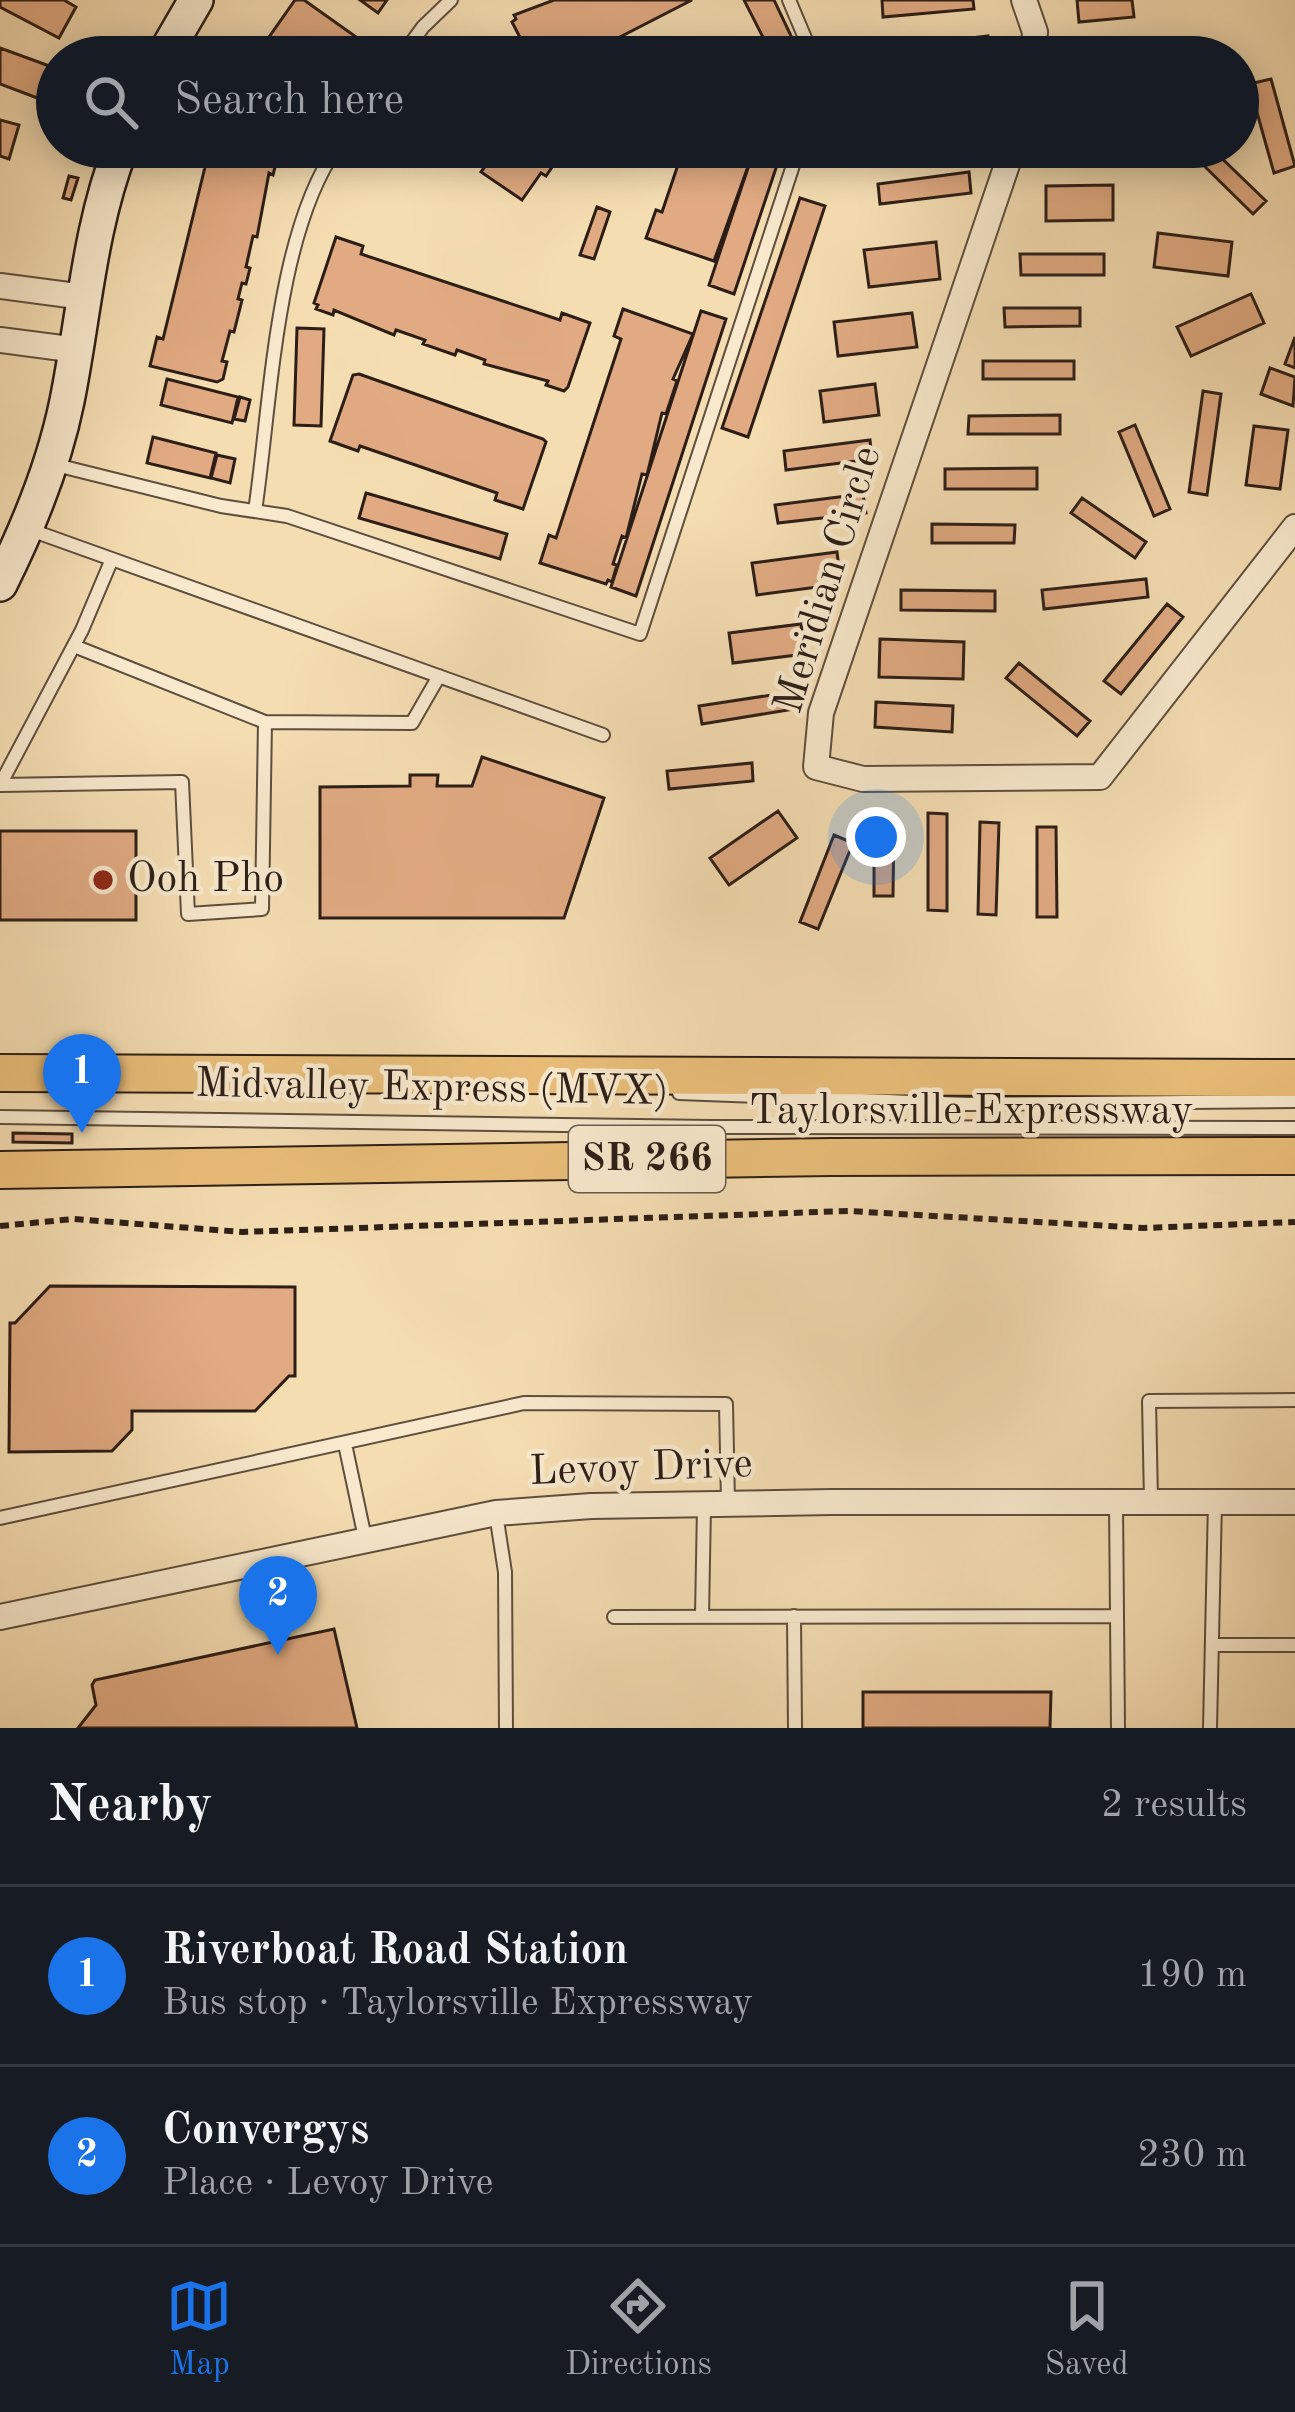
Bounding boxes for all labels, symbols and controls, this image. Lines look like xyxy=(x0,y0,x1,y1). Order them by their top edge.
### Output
search box xyxy=(36,36,1259,168)
icon: search xyxy=(78,69,144,135)
text: Search here xyxy=(174,79,404,124)
street label: Meridian Circle xyxy=(768,441,890,719)
your location xyxy=(846,807,906,867)
place label: Ooh Pho xyxy=(127,859,284,901)
marker: Ooh Pho xyxy=(90,867,116,893)
pin: 1 xyxy=(43,1034,121,1133)
street label: Midvalley Express (MVX) xyxy=(195,1064,669,1114)
street label: Taylorsville Expressway xyxy=(749,1091,1193,1133)
road number: SR 266 xyxy=(569,1126,725,1192)
street label: Levoy Drive xyxy=(529,1444,753,1494)
pin: 2 xyxy=(239,1556,317,1655)
text: Nearby xyxy=(48,1781,213,1832)
text: 2 results xyxy=(1101,1786,1247,1825)
text: Riverboat Road Station xyxy=(162,1929,628,1974)
text: 1 xyxy=(76,1956,98,1995)
text: 190 m xyxy=(1137,1956,1247,1995)
text: Bus stop · Taylorsville Expressway xyxy=(162,1984,753,2023)
text: Convergys xyxy=(162,2109,369,2154)
text: 2 xyxy=(76,2136,98,2175)
text: 230 m xyxy=(1137,2136,1247,2175)
text: Place · Levoy Drive xyxy=(162,2164,494,2203)
tab: Map xyxy=(166,2273,232,2386)
tab: Directions xyxy=(565,2273,712,2386)
tab: Saved xyxy=(1045,2273,1129,2386)

